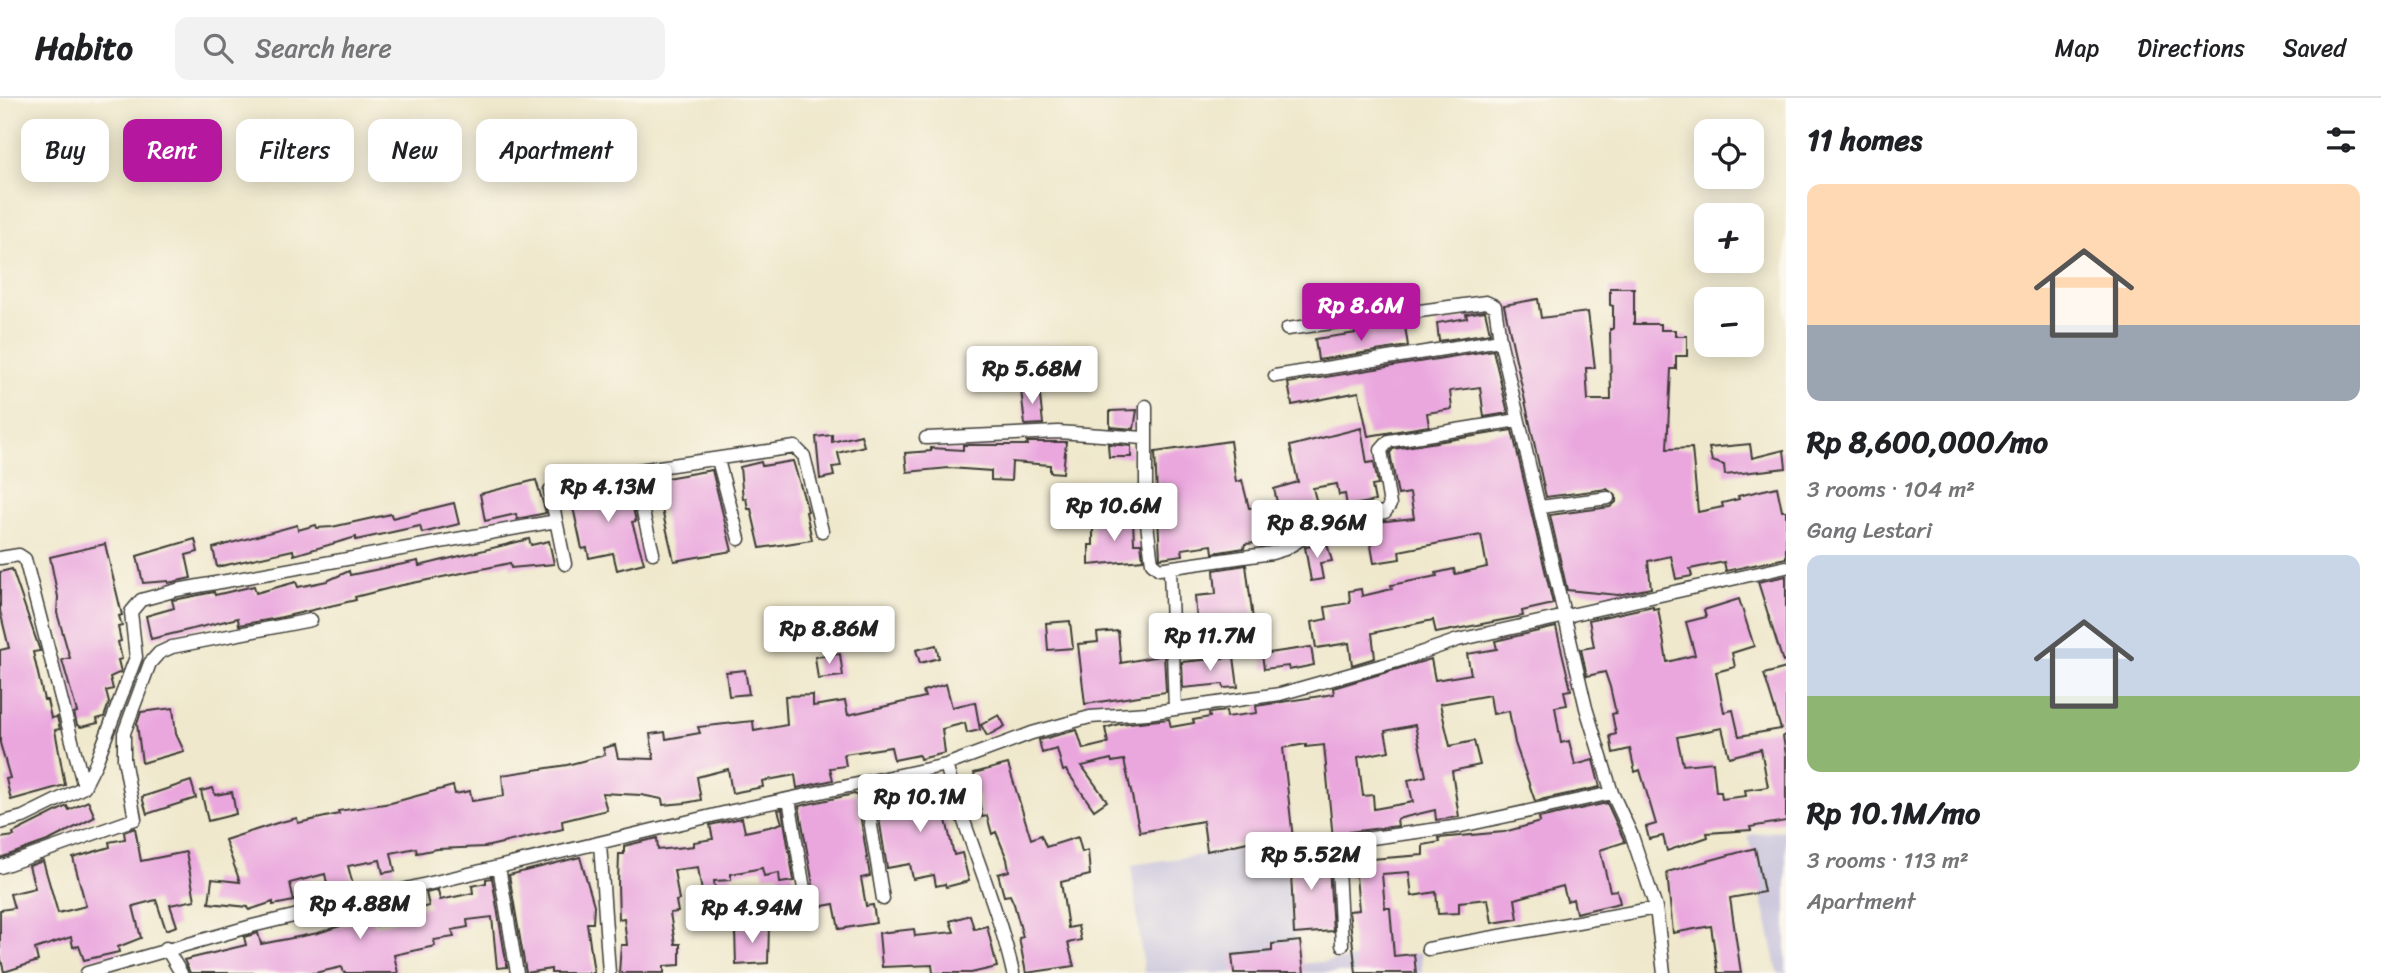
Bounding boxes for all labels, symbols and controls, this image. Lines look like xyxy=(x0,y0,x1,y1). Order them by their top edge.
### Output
search box xyxy=(175,17,665,80)
text: Habito xyxy=(35,19,133,77)
text: Search here xyxy=(255,25,392,71)
text: Map xyxy=(2055,27,2099,69)
text: Directions xyxy=(2137,27,2245,69)
text: Saved xyxy=(2283,27,2346,69)
icon: search xyxy=(199,29,237,67)
text: 11 homes xyxy=(1807,113,1922,167)
chip: Buy xyxy=(21,119,109,182)
chip: Rent xyxy=(123,119,222,182)
chip: Filters xyxy=(236,119,354,182)
chip: New xyxy=(368,119,462,182)
chip: Apartment xyxy=(476,119,637,182)
map controls xyxy=(1694,119,1764,357)
button: locate xyxy=(1694,119,1764,189)
icon: filters xyxy=(2322,121,2360,159)
button: + xyxy=(1694,203,1764,273)
icon: home xyxy=(2021,230,2147,356)
pin: Rp 8.6M xyxy=(1296,284,1426,343)
text: Rp 8.6M xyxy=(1318,285,1404,326)
button: − xyxy=(1694,287,1764,357)
pin: Rp 5.68M xyxy=(960,346,1104,406)
text: Rp 5.68M xyxy=(983,348,1081,389)
text: Rp 8,600,000/mo xyxy=(1807,415,2048,469)
pin: Rp 4.13M xyxy=(536,464,680,524)
text: Rp 4.13M xyxy=(561,466,655,507)
text: 3 rooms · 104 m² xyxy=(1807,469,1975,510)
pin: Rp 10.6M xyxy=(1042,484,1186,543)
text: Rp 10.6M xyxy=(1066,485,1162,526)
pin: Rp 8.96M xyxy=(1245,500,1389,560)
text: Rp 8.96M xyxy=(1268,502,1366,543)
text: Gang Lestari xyxy=(1807,510,1932,551)
icon: home xyxy=(2021,601,2147,727)
pin: Rp 8.86M xyxy=(757,606,901,666)
text: Rp 8.86M xyxy=(780,608,878,649)
pin: Rp 11.7M xyxy=(1138,614,1282,673)
text: Rp 11.7M xyxy=(1165,615,1255,656)
pin: Rp 10.1M xyxy=(848,774,992,834)
text: Rp 10.1M xyxy=(874,776,966,817)
text: Rp 10.1M/mo xyxy=(1807,786,1980,840)
pin: Rp 5.52M xyxy=(1239,832,1383,892)
text: Rp 5.52M xyxy=(1261,834,1361,875)
text: 3 rooms · 113 m² xyxy=(1807,840,1969,881)
text: Apartment xyxy=(1807,881,1916,922)
pin: Rp 4.88M xyxy=(288,882,432,941)
text: Rp 4.88M xyxy=(310,883,410,924)
pin: Rp 4.94M xyxy=(680,886,824,945)
text: Rp 4.94M xyxy=(702,887,802,928)

